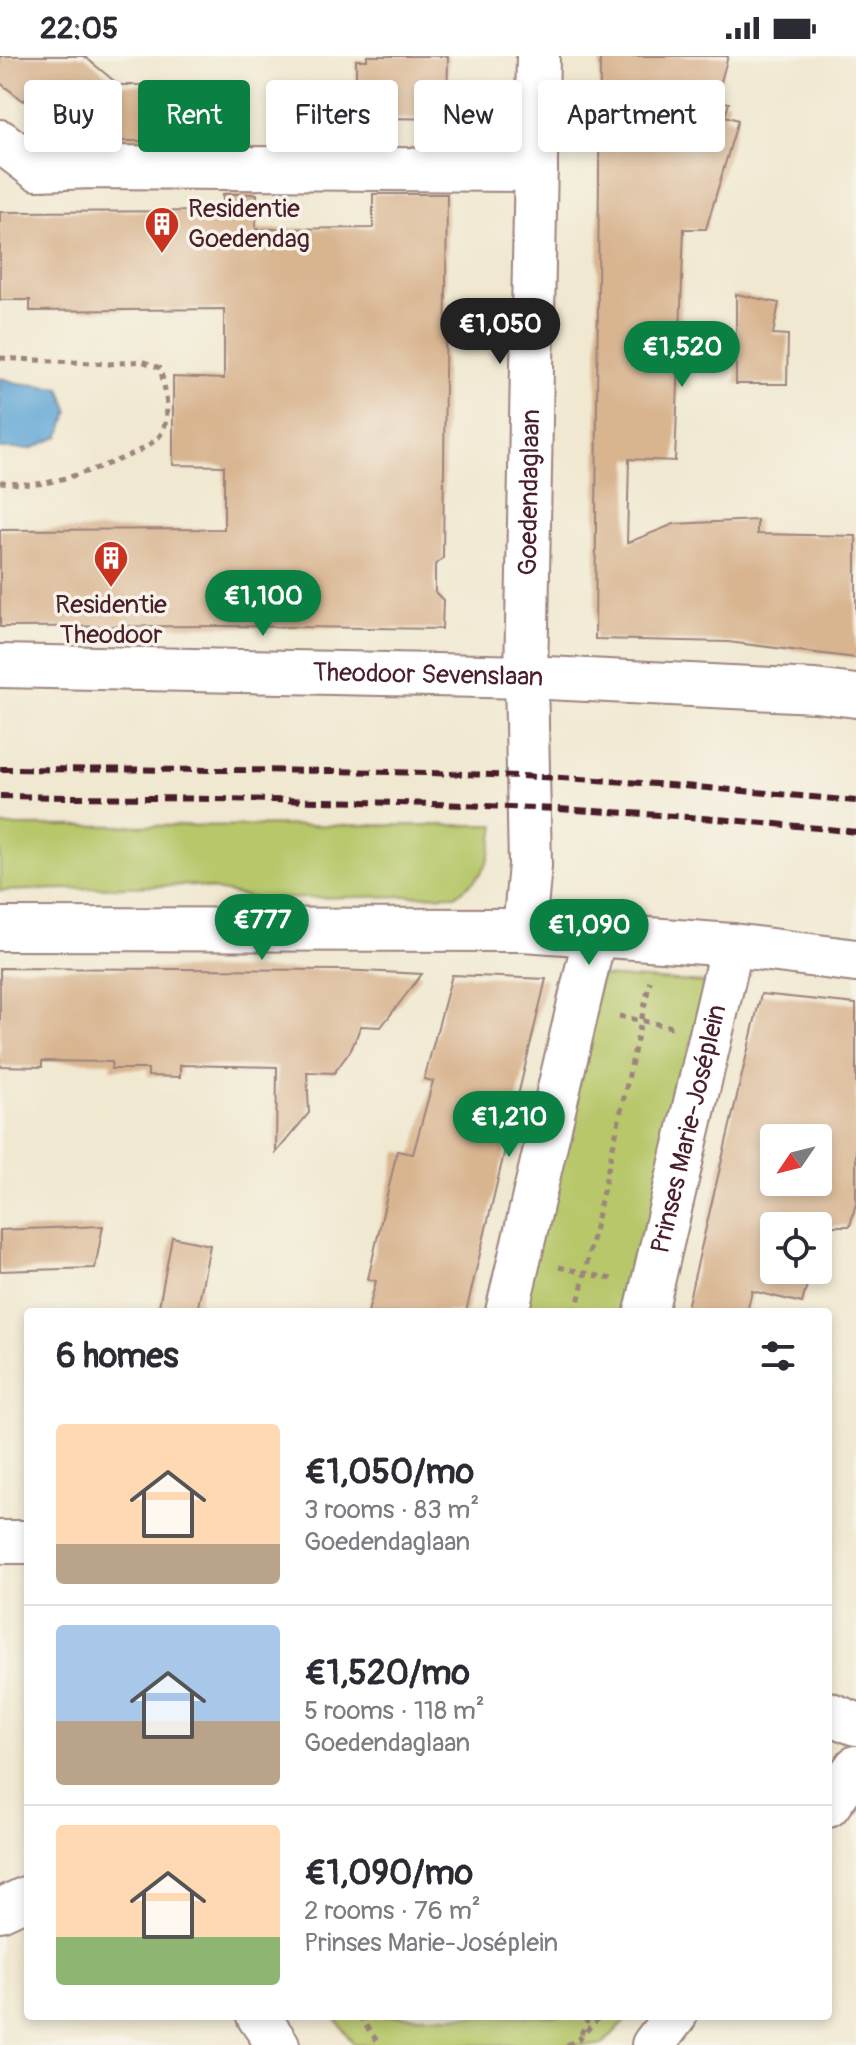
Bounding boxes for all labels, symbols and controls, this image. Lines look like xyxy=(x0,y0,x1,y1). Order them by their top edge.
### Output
text: 22:05 xyxy=(40,10,118,47)
chip: Buy xyxy=(24,80,122,152)
chip: Rent xyxy=(138,80,250,152)
chip: Filters xyxy=(266,80,398,152)
chip: New xyxy=(414,80,522,152)
chip: Apartment xyxy=(538,80,725,152)
place label: Residentie Goedendag xyxy=(188,193,310,255)
building icon: Residentie Goedendag xyxy=(143,205,181,255)
pin: €1,050 xyxy=(435,298,565,366)
text: €1,050 xyxy=(458,308,542,340)
pin: €1,520 xyxy=(617,321,747,389)
text: €1,520 xyxy=(642,331,722,363)
street label: Goedendaglaan xyxy=(512,409,547,576)
building icon: Residentie Theodoor xyxy=(92,539,130,589)
pin: €1,100 xyxy=(198,570,328,638)
text: €1,100 xyxy=(223,580,303,612)
place label: Residentie Theodoor xyxy=(55,589,167,651)
street label: Theodoor Sevenslaan xyxy=(312,657,544,694)
pin: €777 xyxy=(215,894,309,962)
pin: €1,090 xyxy=(524,899,654,967)
text: €777 xyxy=(233,904,291,936)
text: €1,090 xyxy=(548,909,630,941)
street label: Prinses Marie-Joséplein xyxy=(644,1001,733,1256)
pin: €1,210 xyxy=(444,1091,574,1159)
text: €1,210 xyxy=(471,1101,547,1133)
north arrow xyxy=(760,1124,832,1196)
map controls xyxy=(760,1124,832,1284)
button: locate xyxy=(760,1212,832,1284)
icon: filters xyxy=(756,1334,800,1378)
text: 6 homes xyxy=(56,1335,179,1378)
text: €1,050/mo xyxy=(304,1451,474,1494)
icon: home xyxy=(120,1456,216,1552)
text: 3 rooms · 83 m² xyxy=(304,1494,479,1526)
text: Goedendaglaan xyxy=(304,1526,470,1558)
text: €1,520/mo xyxy=(304,1652,470,1695)
icon: home xyxy=(120,1657,216,1753)
text: 5 rooms · 118 m² xyxy=(304,1695,485,1727)
text: Goedendaglaan xyxy=(304,1727,470,1759)
text: €1,090/mo xyxy=(304,1852,473,1895)
icon: home xyxy=(120,1857,216,1953)
text: 2 rooms · 76 m² xyxy=(304,1895,481,1927)
text: Prinses Marie-Joséplein xyxy=(304,1927,558,1959)

